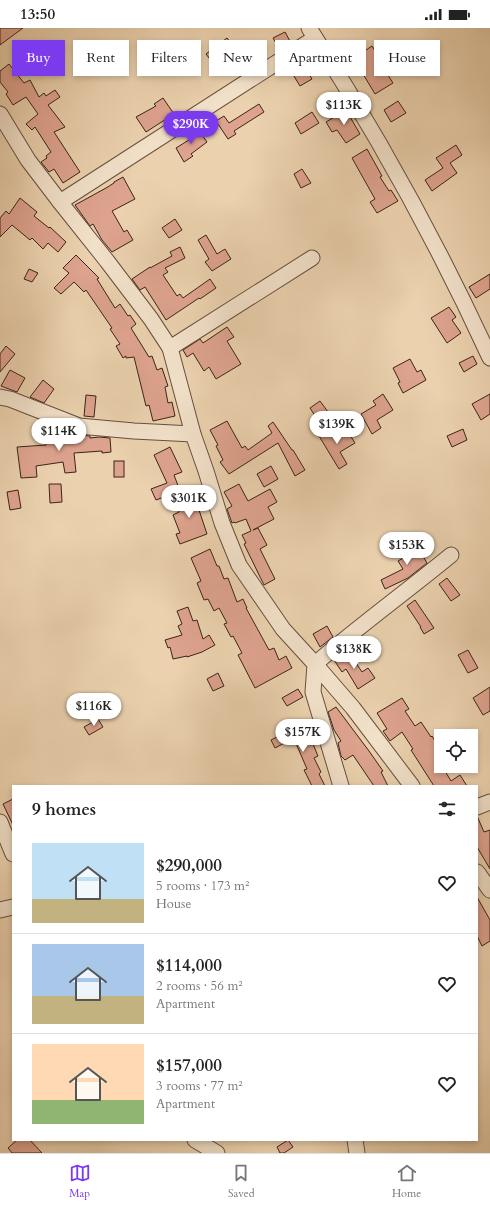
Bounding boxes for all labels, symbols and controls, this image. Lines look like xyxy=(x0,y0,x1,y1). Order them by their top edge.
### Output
text: 13:50 xyxy=(20,4,55,24)
chip: Buy xyxy=(12,40,65,76)
chip: Rent xyxy=(73,40,129,76)
chip: Filters xyxy=(137,40,201,76)
chip: New xyxy=(209,40,267,76)
chip: Apartment xyxy=(275,40,366,76)
chip: House xyxy=(374,40,440,76)
pin: $113K xyxy=(316,92,372,126)
text: $113K xyxy=(325,96,363,114)
pin: $290K xyxy=(163,111,219,145)
text: $290K xyxy=(172,115,210,133)
pin: $139K xyxy=(309,411,365,445)
text: $139K xyxy=(318,415,356,433)
pin: $114K xyxy=(31,418,87,452)
text: $114K xyxy=(40,422,78,440)
pin: $301K xyxy=(161,485,217,519)
text: $301K xyxy=(170,489,208,507)
pin: $153K xyxy=(379,532,435,566)
text: $153K xyxy=(388,536,426,554)
pin: $138K xyxy=(326,636,382,670)
text: $138K xyxy=(335,640,373,658)
pin: $116K xyxy=(66,693,122,727)
text: $116K xyxy=(75,697,113,715)
pin: $157K xyxy=(275,719,331,753)
text: $157K xyxy=(284,723,322,741)
map controls xyxy=(434,729,478,773)
button: locate xyxy=(434,729,478,773)
text: 9 homes xyxy=(32,798,96,821)
icon: filters xyxy=(436,798,458,820)
text: $290,000 xyxy=(156,854,222,877)
icon: home xyxy=(64,859,112,907)
icon: heart xyxy=(436,872,458,894)
text: 5 rooms · 173 m² xyxy=(156,877,249,895)
text: House xyxy=(156,895,191,913)
text: $114,000 xyxy=(156,954,222,977)
icon: home xyxy=(64,960,112,1008)
icon: heart xyxy=(436,973,458,995)
text: 2 rooms · 56 m² xyxy=(156,977,243,995)
text: Apartment xyxy=(156,995,215,1013)
text: $157,000 xyxy=(156,1054,222,1077)
icon: home xyxy=(64,1060,112,1108)
icon: heart xyxy=(436,1073,458,1095)
text: 3 rooms · 77 m² xyxy=(156,1077,243,1095)
text: Apartment xyxy=(156,1095,215,1113)
tab: Map xyxy=(69,1162,91,1201)
tab: Saved xyxy=(228,1162,255,1201)
tab: Home xyxy=(392,1162,421,1201)

